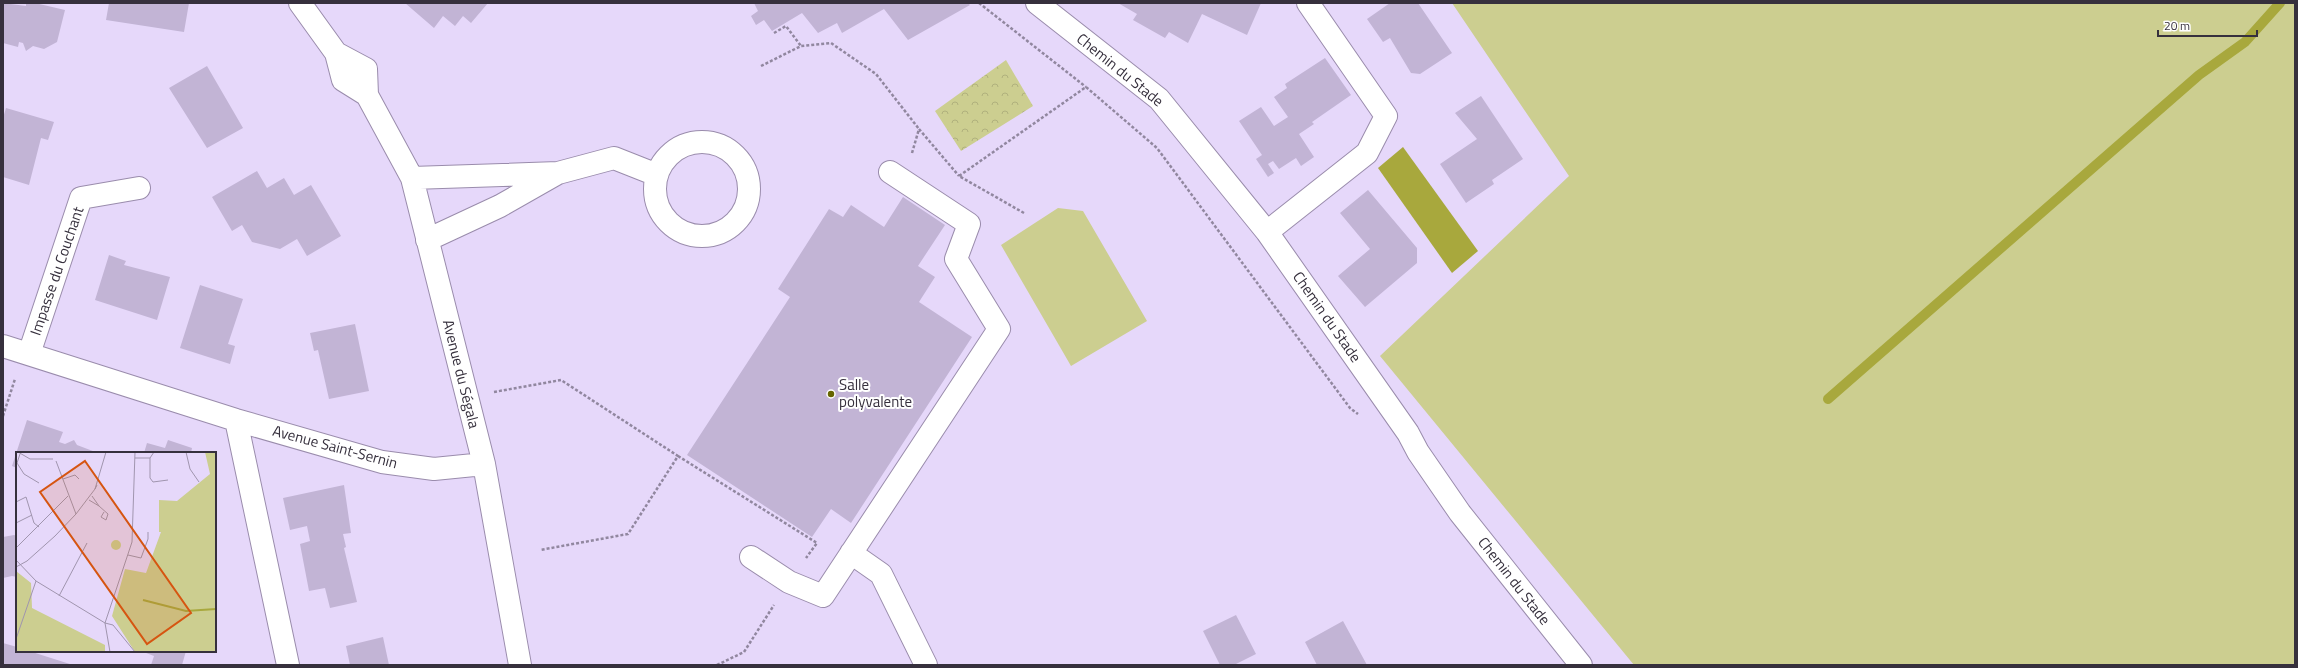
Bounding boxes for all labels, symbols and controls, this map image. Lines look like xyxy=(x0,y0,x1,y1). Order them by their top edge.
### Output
scale bar xyxy=(2158,12,2257,38)
text: 20 m xyxy=(2164,16,2190,35)
street label: Chemin du Stade xyxy=(1072,27,1169,112)
street label: Impasse du Couchant xyxy=(24,203,90,338)
street label: Chemin du Stade xyxy=(1287,267,1367,367)
street label: Avenue du Ségala xyxy=(437,317,486,431)
place label: Salle polyvalente xyxy=(839,373,912,413)
marker: Salle polyvalente xyxy=(826,389,836,399)
street label: Avenue Saint-Sernin xyxy=(270,419,400,474)
inset map xyxy=(16,452,216,652)
street label: Chemin du Stade xyxy=(1473,532,1556,630)

